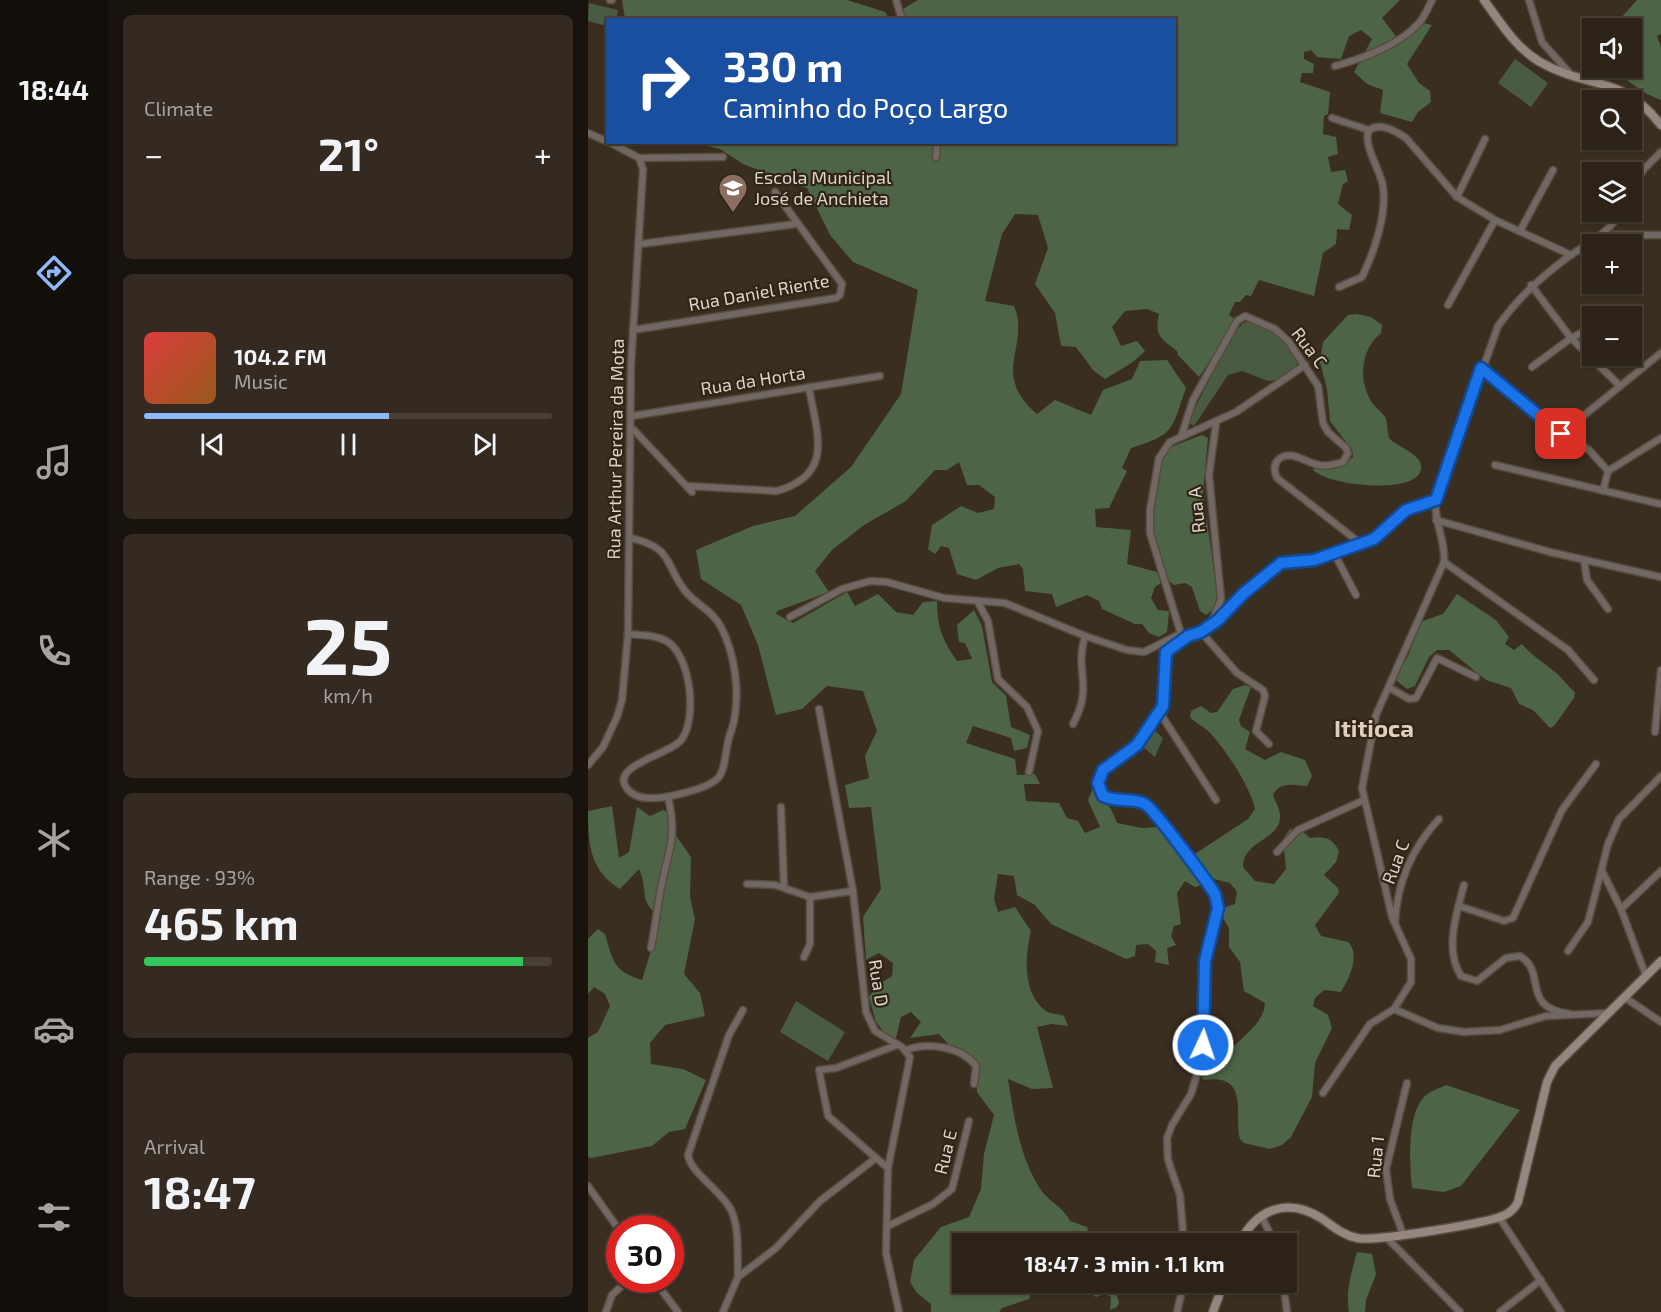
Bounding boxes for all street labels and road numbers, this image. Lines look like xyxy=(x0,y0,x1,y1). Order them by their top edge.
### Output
street label: Rua Daniel Riente xyxy=(687,269,831,315)
street label: Rua C xyxy=(1287,323,1332,372)
street label: Rua Arthur Pereira da Mota xyxy=(602,338,628,560)
street label: Rua da Horta xyxy=(699,361,807,399)
street label: Rua A xyxy=(1183,485,1209,534)
street label: Rua C xyxy=(1377,836,1413,887)
street label: Rua D xyxy=(864,958,894,1008)
street label: Rua E xyxy=(929,1127,961,1176)
street label: Rua 1 xyxy=(1362,1135,1388,1179)

